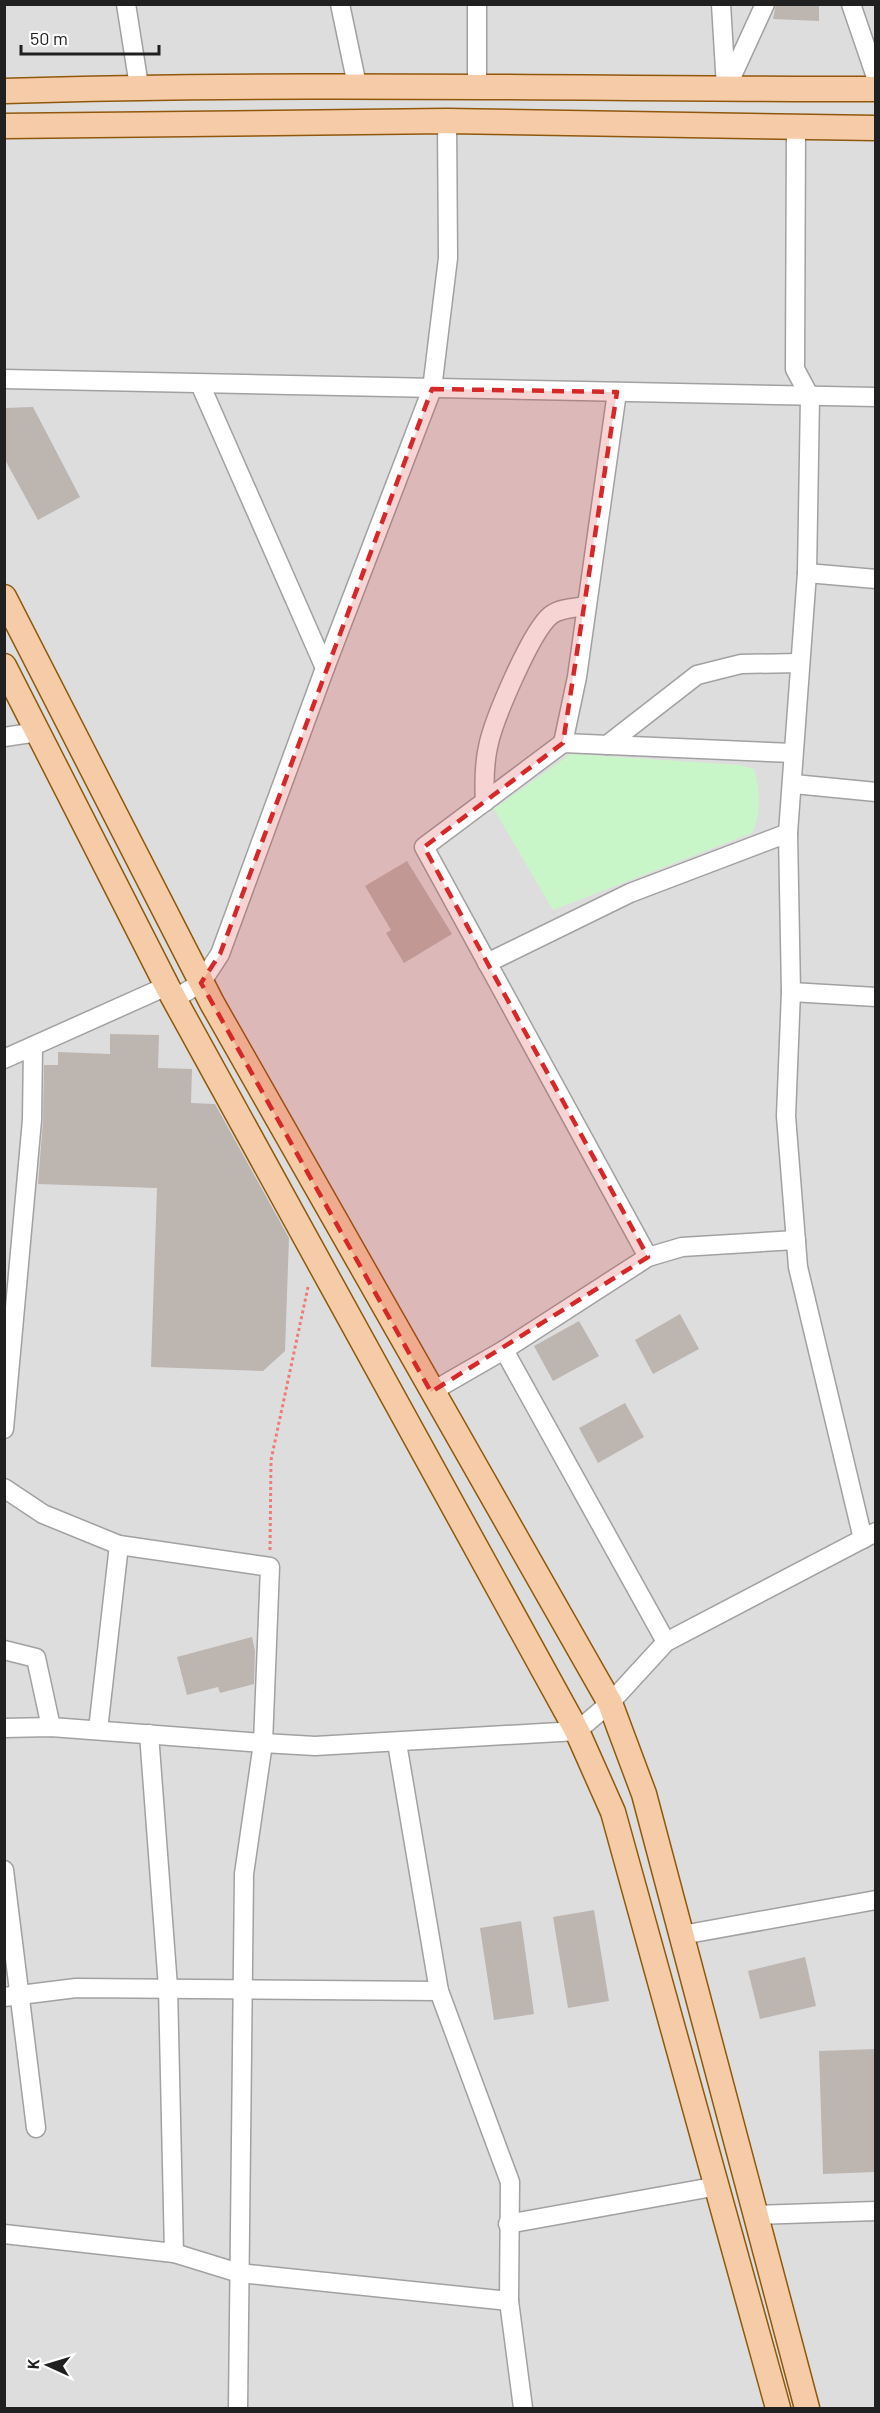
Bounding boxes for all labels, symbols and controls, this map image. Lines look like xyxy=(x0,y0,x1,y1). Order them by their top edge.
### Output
scale bar xyxy=(21,18,159,56)
text: 50 m xyxy=(30,27,68,49)
north arrow xyxy=(18,2335,78,2395)
text: K xyxy=(23,2358,42,2370)

